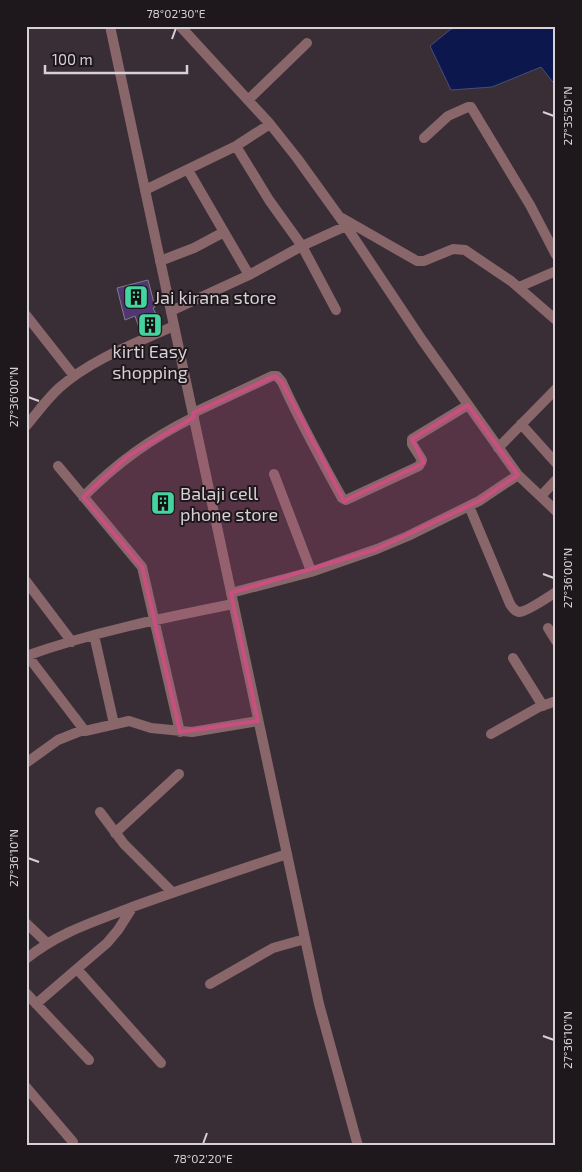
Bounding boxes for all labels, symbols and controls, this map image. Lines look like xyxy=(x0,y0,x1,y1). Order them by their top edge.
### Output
text: 78°02'30"E xyxy=(146,6,206,20)
scale bar xyxy=(45,42,188,74)
text: 100 m xyxy=(52,50,93,68)
text: 27°35'50"N xyxy=(560,86,574,146)
building icon: Jai kirana store xyxy=(123,284,149,310)
place label: Jai kirana store xyxy=(154,286,276,308)
building icon: kirti Easy shopping xyxy=(137,312,163,338)
place label: kirti Easy shopping xyxy=(112,340,188,383)
text: 27°36'00"N xyxy=(6,367,20,427)
place label: Balaji cell phone store xyxy=(180,482,278,525)
building icon: Balaji cell phone store xyxy=(150,490,176,516)
text: 27°36'00"N xyxy=(560,548,574,608)
text: 27°36'10"N xyxy=(6,829,20,887)
text: 27°36'10"N xyxy=(560,1011,574,1069)
text: 78°02'20"E xyxy=(173,1151,233,1165)

